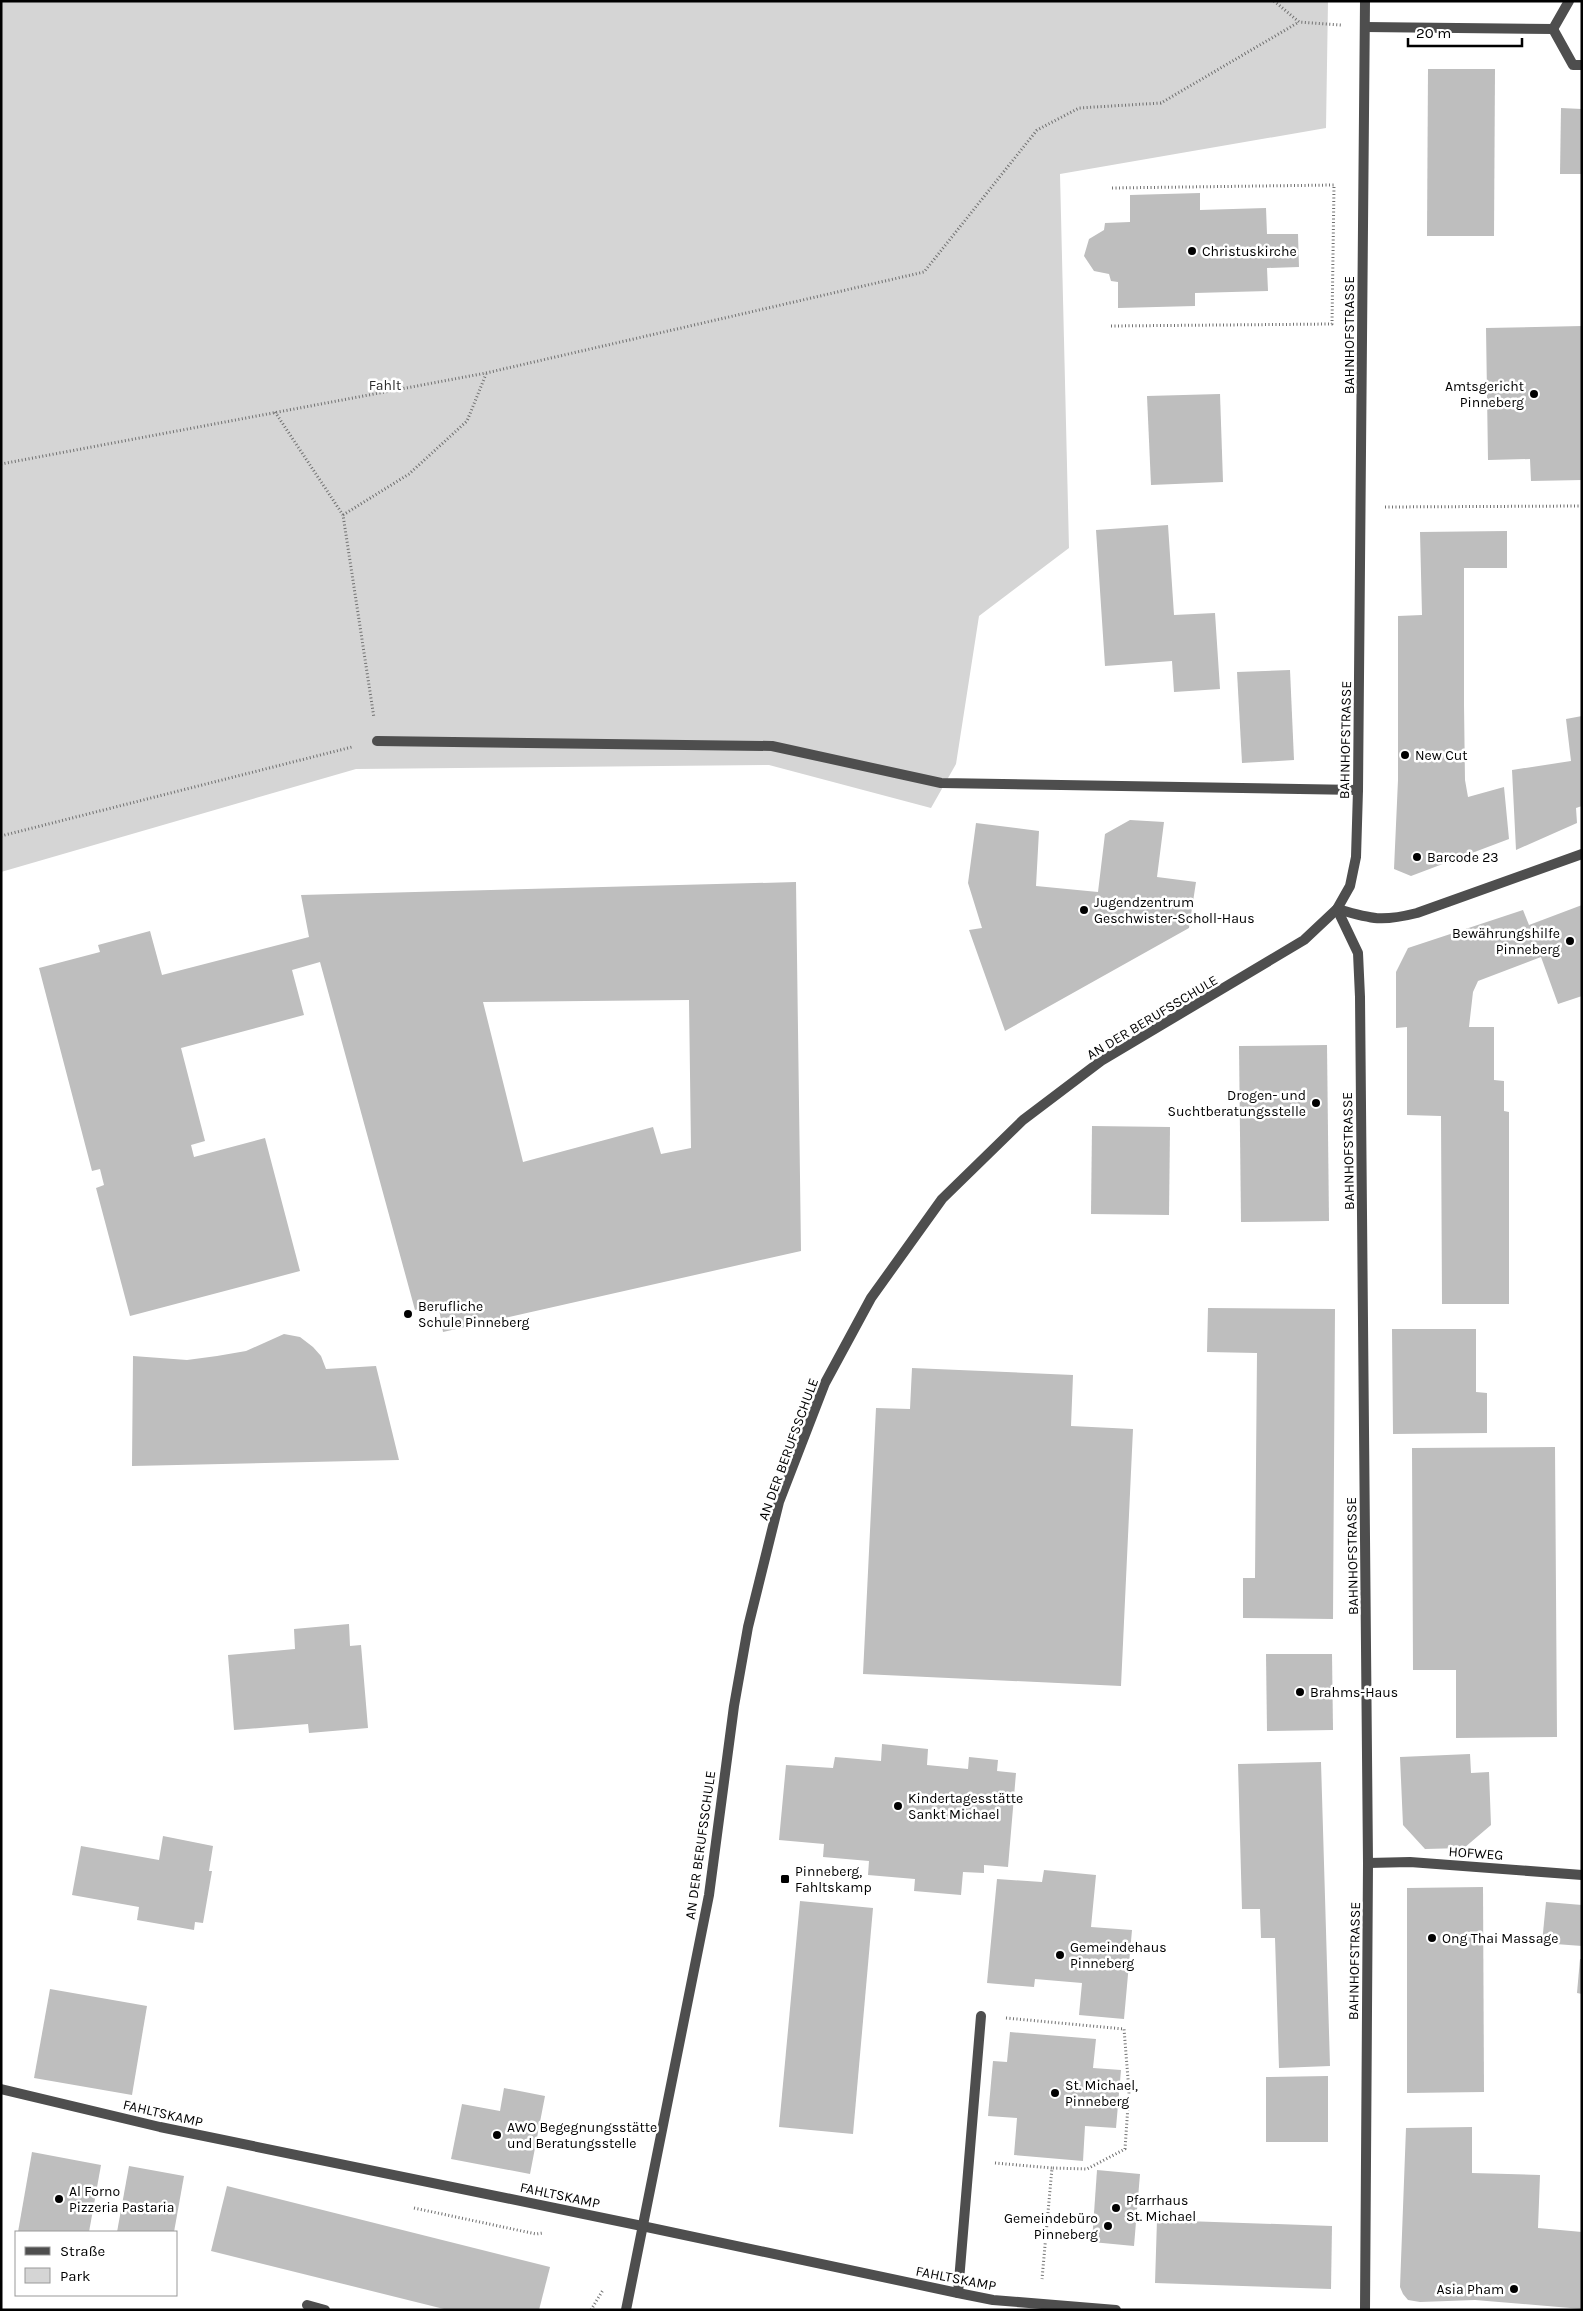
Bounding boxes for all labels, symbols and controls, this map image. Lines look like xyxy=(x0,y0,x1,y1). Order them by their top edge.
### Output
scale bar xyxy=(1408,15,1522,47)
text: 20 m xyxy=(1416,24,1451,42)
place label: Christuskirche xyxy=(1202,243,1297,260)
marker: Christuskirche xyxy=(1186,245,1198,257)
street label: BAHNHOFSTRASSE xyxy=(1341,276,1358,394)
park label: Fahlt xyxy=(369,377,401,394)
place label: Amtsgericht Pinneberg xyxy=(1445,378,1524,411)
marker: Amtsgericht Pinneberg xyxy=(1528,388,1540,400)
street label: BAHNHOFSTRASSE xyxy=(1336,681,1355,799)
place label: New Cut xyxy=(1415,747,1468,764)
marker: New Cut xyxy=(1399,749,1411,761)
place label: Barcode 23 xyxy=(1427,849,1499,866)
marker: Barcode 23 xyxy=(1411,851,1423,863)
place label: Jugendzentrum Geschwister-Scholl-Haus xyxy=(1094,894,1255,927)
marker: Jugendzentrum Geschwister-Scholl-Haus xyxy=(1078,904,1090,916)
place label: Bewährungshilfe Pinneberg xyxy=(1452,925,1560,958)
marker: Bewährungshilfe Pinneberg xyxy=(1564,935,1576,947)
street label: AN DER BERUFSSCHULE xyxy=(1084,972,1221,1063)
place label: Drogen- und Suchtberatungsstelle xyxy=(1168,1087,1306,1120)
street label: BAHNHOFSTRASSE xyxy=(1339,1092,1358,1210)
marker: Drogen- und Suchtberatungsstelle xyxy=(1310,1097,1322,1109)
place label: Berufliche Schule Pinneberg xyxy=(418,1298,529,1331)
marker: Berufliche Schule Pinneberg xyxy=(402,1308,414,1320)
street label: AN DER BERUFSSCHULE xyxy=(755,1376,822,1523)
street label: BAHNHOFSTRASSE xyxy=(1343,1497,1362,1615)
place label: Brahms-Haus xyxy=(1310,1684,1398,1701)
marker: Brahms-Haus xyxy=(1294,1686,1306,1698)
street label: AN DER BERUFSSCHULE xyxy=(682,1770,719,1921)
place label: Kindertagesstätte Sankt Michael xyxy=(908,1790,1023,1823)
marker: Kindertagesstätte Sankt Michael xyxy=(892,1800,904,1812)
street label: HOFWEG xyxy=(1448,1843,1504,1864)
place label: Pinneberg, Fahltskamp xyxy=(795,1863,872,1896)
marker: Pinneberg, Fahltskamp xyxy=(779,1873,791,1885)
street label: BAHNHOFSTRASSE xyxy=(1345,1902,1364,2020)
place label: Ong Thai Massage xyxy=(1442,1930,1558,1947)
marker: Ong Thai Massage xyxy=(1426,1932,1438,1944)
place label: Gemeindehaus Pinneberg xyxy=(1070,1939,1167,1972)
marker: Gemeindehaus Pinneberg xyxy=(1054,1949,1066,1961)
place label: St. Michael, Pinneberg xyxy=(1065,2077,1138,2110)
marker: St. Michael, Pinneberg xyxy=(1049,2087,1061,2099)
street label: FAHLTSKAMP xyxy=(121,2096,205,2131)
place label: AWO Begegnungsstätte und Beratungsstelle xyxy=(507,2119,657,2152)
marker: AWO Begegnungsstätte und Beratungsstelle xyxy=(491,2129,503,2141)
street label: FAHLTSKAMP xyxy=(518,2179,602,2212)
place label: Al Forno Pizzeria Pastaria xyxy=(69,2183,174,2216)
place label: Pfarrhaus St. Michael xyxy=(1126,2192,1196,2225)
marker: Al Forno Pizzeria Pastaria xyxy=(53,2193,65,2205)
marker: Pfarrhaus St. Michael xyxy=(1110,2202,1122,2214)
place label: Gemeindebüro Pinneberg xyxy=(1004,2210,1098,2243)
marker: Gemeindebüro Pinneberg xyxy=(1102,2220,1114,2232)
legend xyxy=(15,2231,178,2296)
text: Straße xyxy=(60,2242,105,2260)
street label: FAHLTSKAMP xyxy=(914,2262,998,2295)
text: Park xyxy=(60,2267,90,2285)
place label: Asia Pham xyxy=(1436,2281,1504,2298)
marker: Asia Pham xyxy=(1508,2283,1520,2295)

